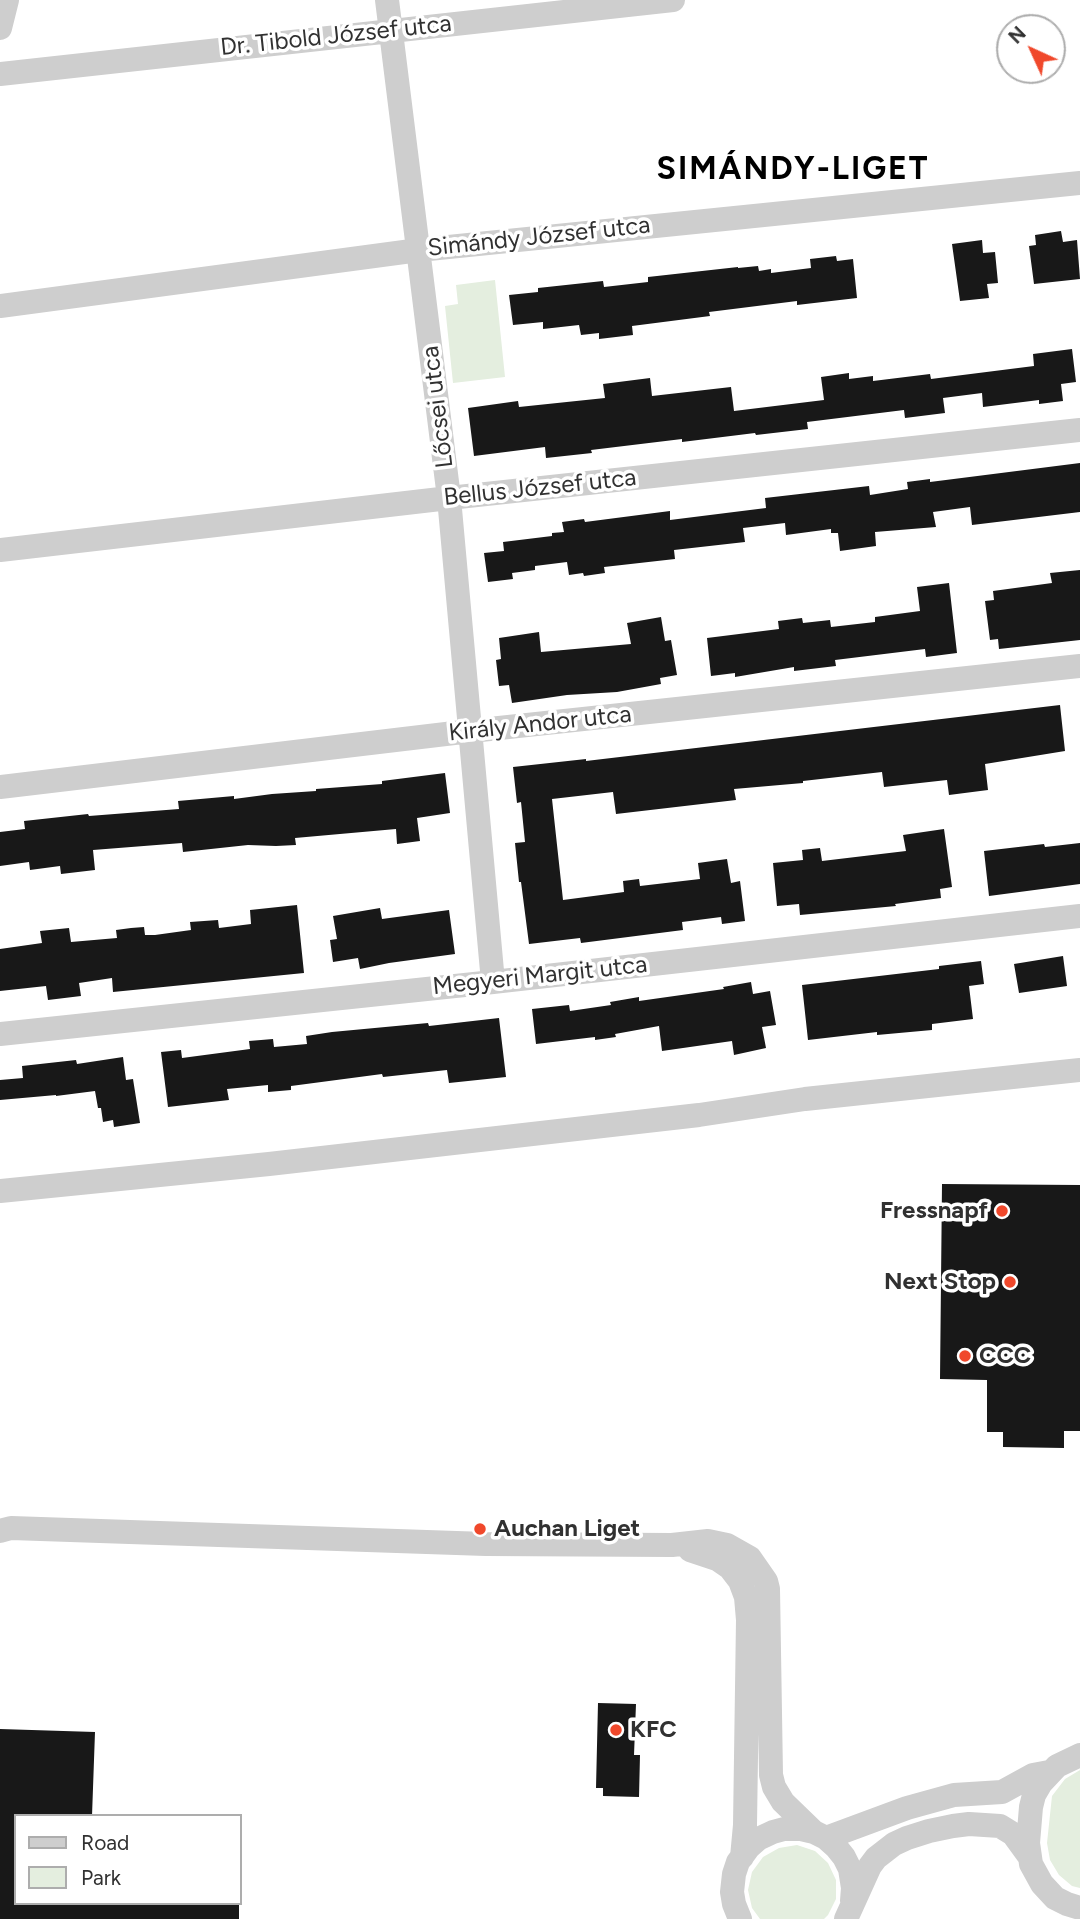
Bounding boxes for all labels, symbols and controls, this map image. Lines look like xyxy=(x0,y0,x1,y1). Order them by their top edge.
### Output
street label: Dr. Tibold József utca xyxy=(219,10,453,62)
north arrow xyxy=(996,14,1066,84)
text: N xyxy=(1004,22,1031,49)
district label: SIMÁNDY-LIGET xyxy=(658,151,928,189)
street label: Simándy József utca xyxy=(426,211,652,263)
street label: Lőcsei utca xyxy=(416,344,460,470)
street label: Bellus József utca xyxy=(442,464,638,512)
street label: Király Andor utca xyxy=(447,700,633,748)
street label: Megyeri Margit utca xyxy=(431,950,649,1002)
place label: Fressnapf xyxy=(880,1197,988,1225)
marker: Fressnapf xyxy=(994,1203,1010,1219)
place label: Next Stop xyxy=(884,1268,996,1296)
marker: Next Stop xyxy=(1002,1274,1018,1290)
place label: CCC xyxy=(979,1342,1031,1370)
marker: CCC xyxy=(957,1348,973,1364)
place label: Auchan Liget xyxy=(494,1515,640,1543)
marker: Auchan Liget xyxy=(472,1521,488,1537)
place label: KFC xyxy=(630,1716,677,1744)
marker: KFC xyxy=(608,1722,624,1738)
legend xyxy=(14,1814,242,1905)
text: Road xyxy=(81,1830,129,1855)
text: Park xyxy=(81,1865,121,1890)

